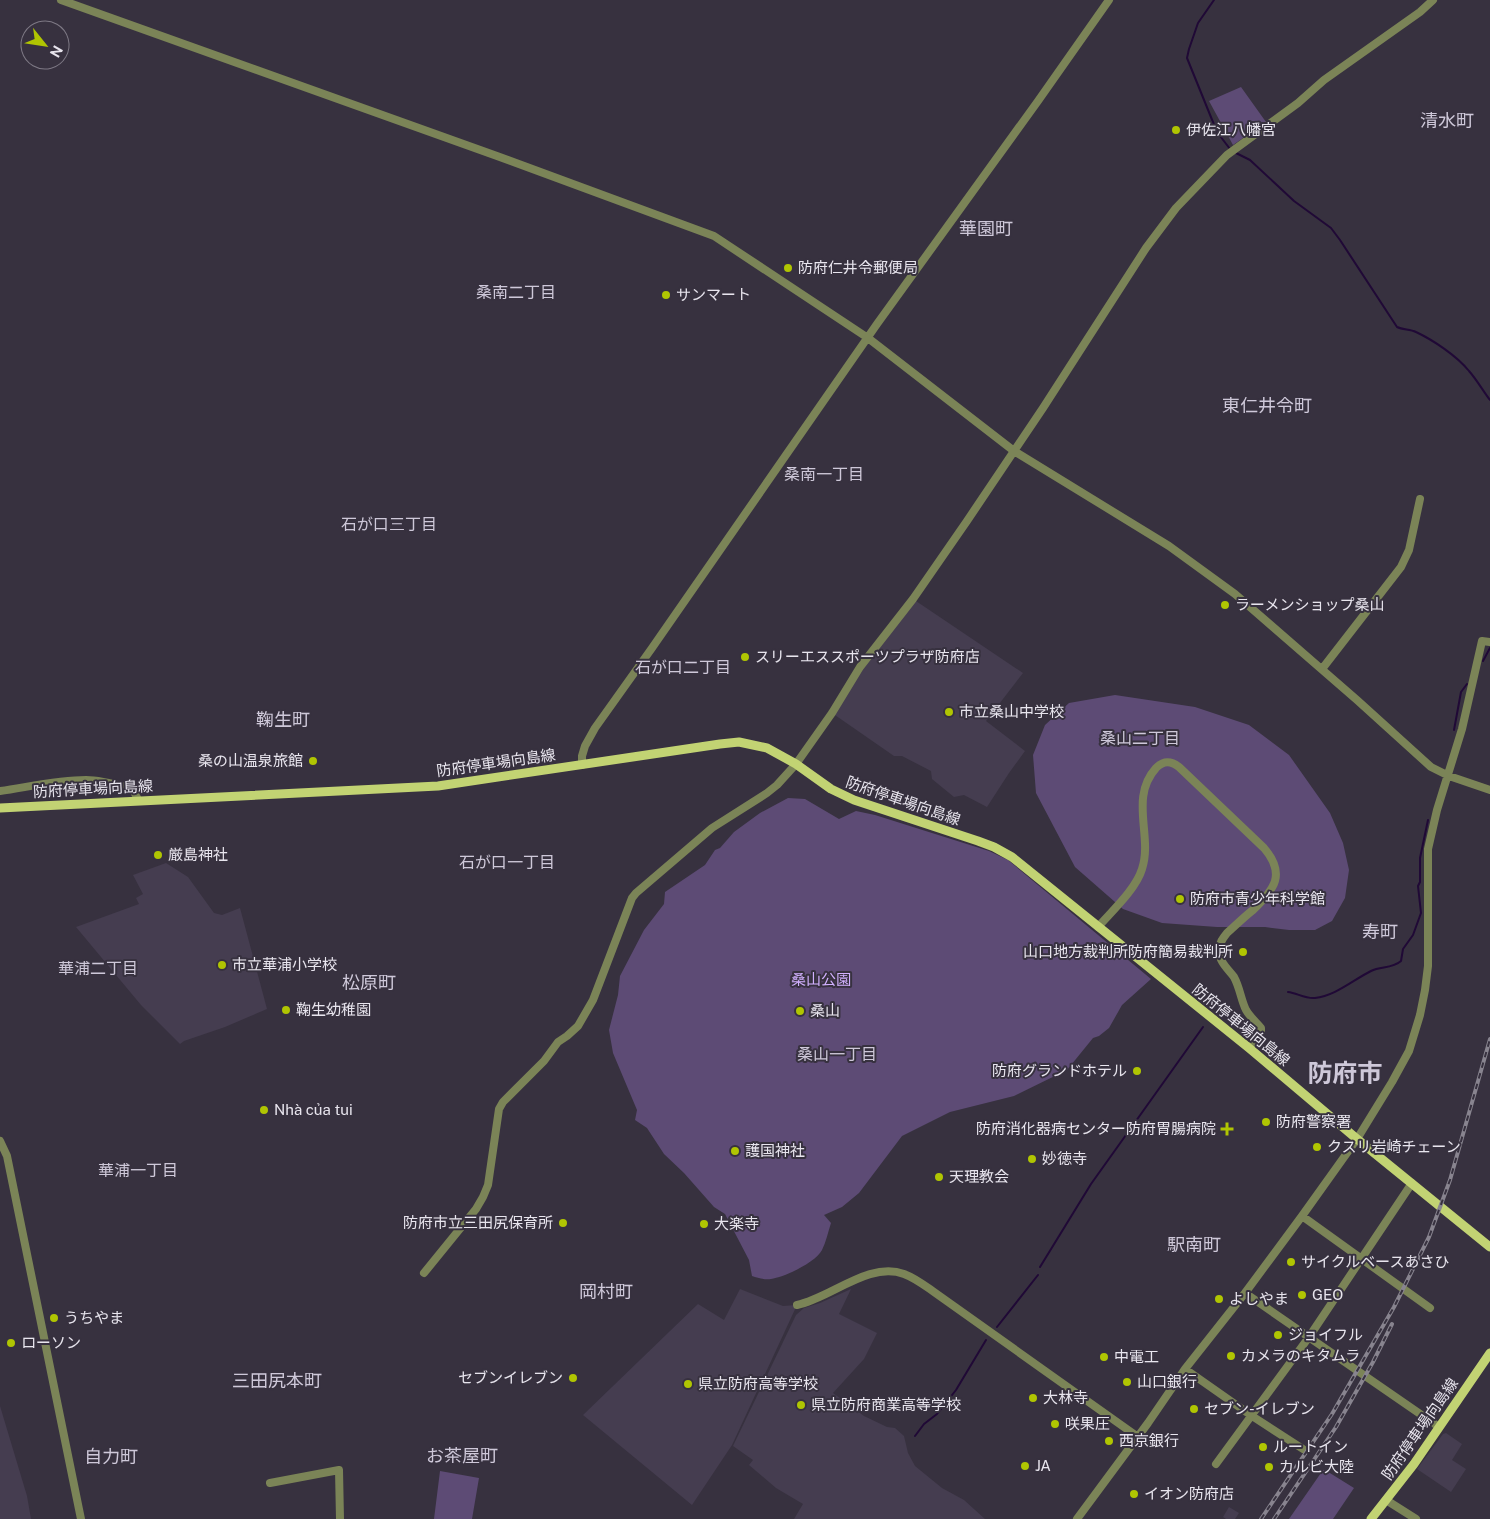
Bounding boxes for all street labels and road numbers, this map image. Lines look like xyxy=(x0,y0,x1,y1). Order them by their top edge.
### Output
street label: 防府停車場向島線 xyxy=(435,746,557,779)
street label: 防府停車場向島線 xyxy=(844,773,963,828)
street label: 防府停車場向島線 xyxy=(33,777,153,800)
street label: 防府停車場向島線 xyxy=(1189,980,1293,1069)
street label: 防府停車場向島線 xyxy=(1378,1375,1461,1483)

